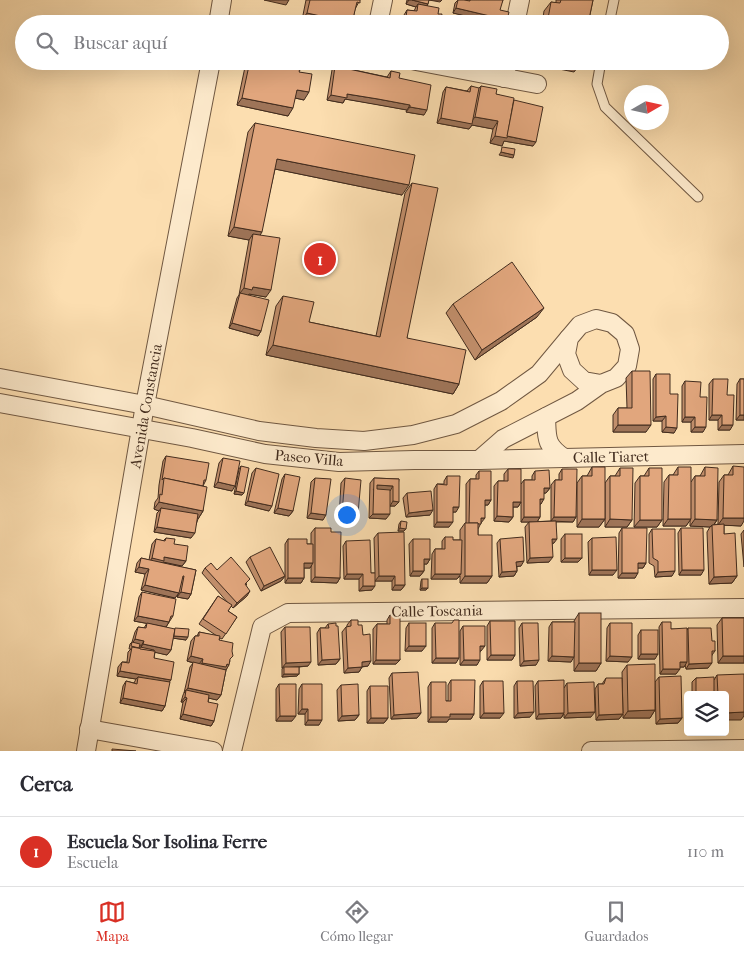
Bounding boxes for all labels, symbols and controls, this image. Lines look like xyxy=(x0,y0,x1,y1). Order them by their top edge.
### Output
search box xyxy=(15,15,729,70)
icon: search xyxy=(33,29,61,57)
text: Buscar aquí xyxy=(73,32,167,54)
north arrow xyxy=(624,85,669,130)
pin: 1 xyxy=(304,240,336,278)
street label: Avenida Constancia xyxy=(126,341,166,471)
street label: Paseo Villa xyxy=(274,446,345,470)
street label: Calle Tiaret xyxy=(573,447,650,467)
your location xyxy=(334,502,360,528)
street label: Calle Toscania xyxy=(391,601,484,621)
map controls xyxy=(684,691,729,736)
button: layers xyxy=(684,691,729,736)
text: Cerca xyxy=(20,772,72,796)
text: Escuela Sor Isolina Ferre xyxy=(67,831,267,853)
text: 1 xyxy=(33,842,39,861)
text: 110 m xyxy=(687,842,724,861)
text: Escuela xyxy=(67,853,118,872)
tab: Mapa xyxy=(96,898,129,945)
tab: Cómo llegar xyxy=(320,898,393,945)
tab: Guardados xyxy=(584,898,648,945)

